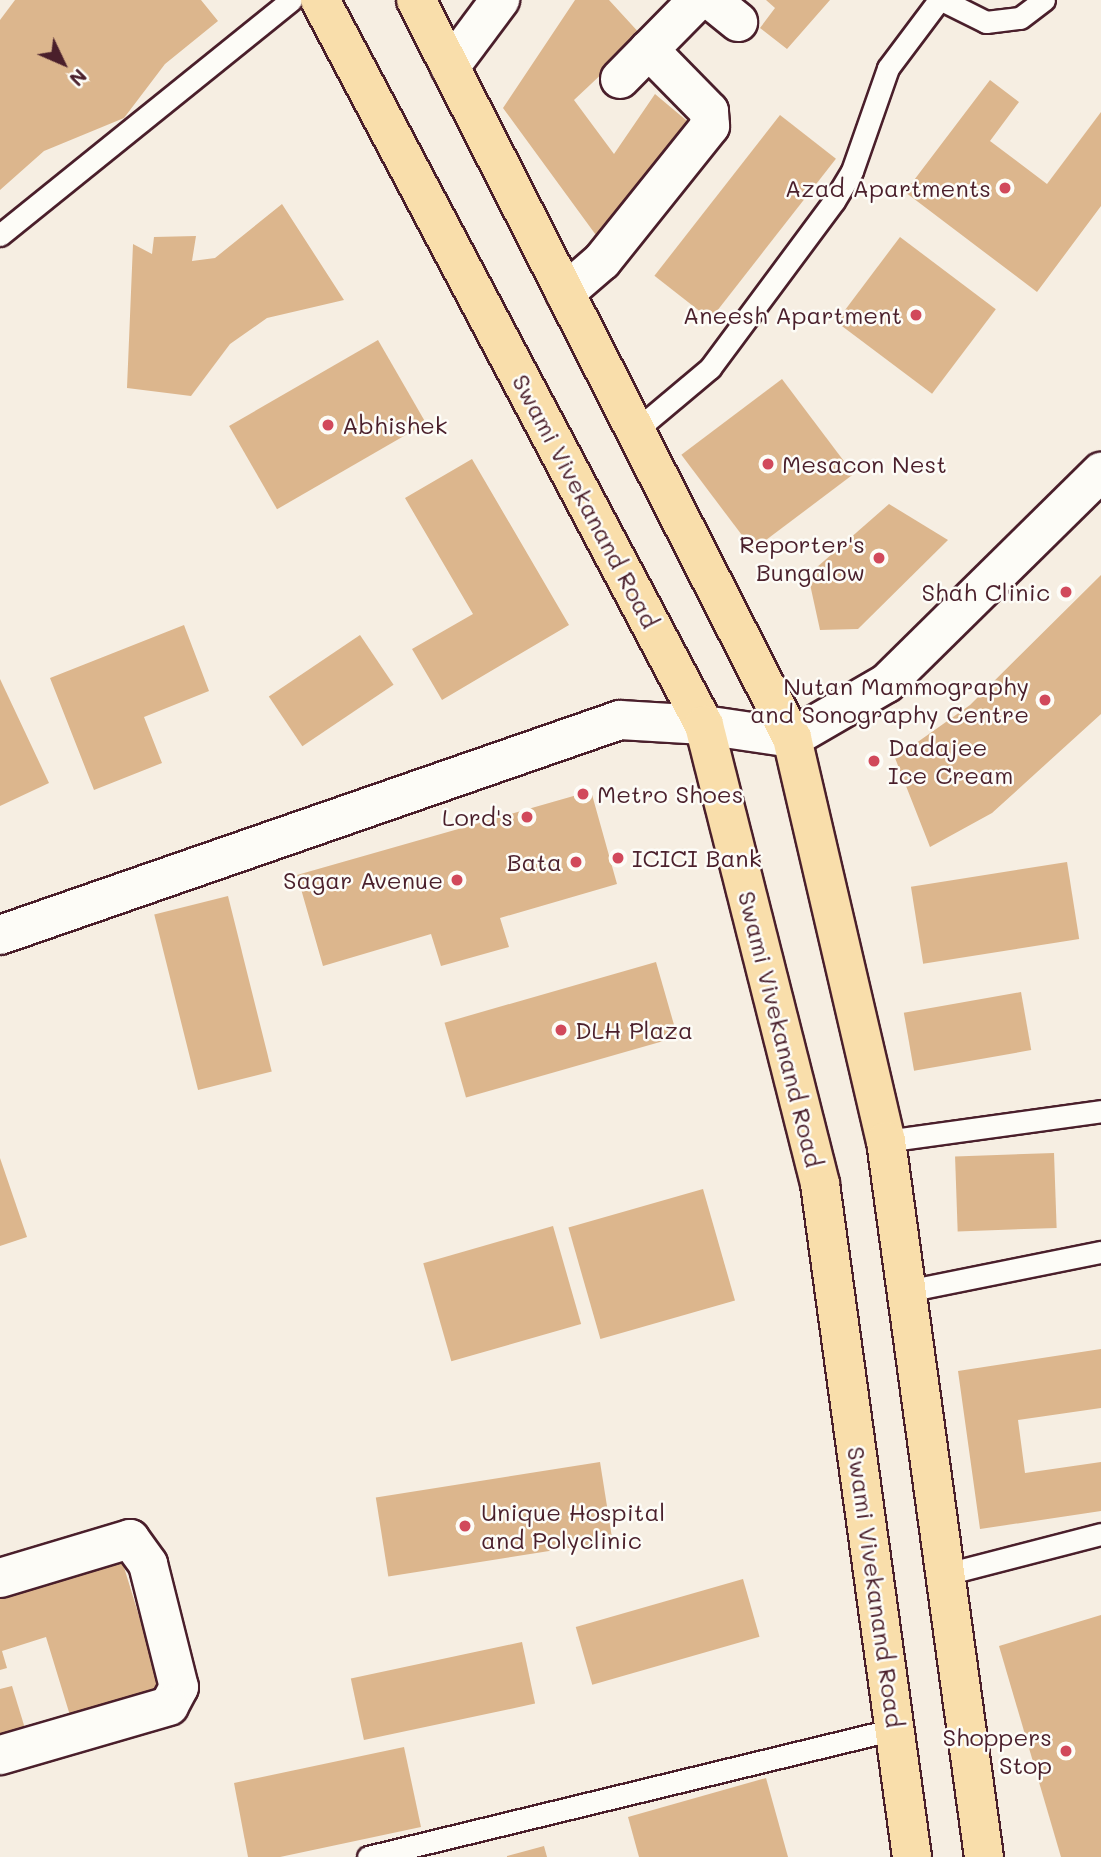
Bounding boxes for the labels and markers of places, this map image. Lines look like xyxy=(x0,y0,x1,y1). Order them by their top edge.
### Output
place label: Azad Apartments xyxy=(785,174,991,202)
marker: Azad Apartments xyxy=(997,180,1013,196)
place label: Aneesh Apartment xyxy=(683,301,902,329)
marker: Aneesh Apartment xyxy=(908,307,924,323)
place label: Abhishek xyxy=(342,411,448,439)
marker: Abhishek xyxy=(320,417,336,433)
place label: Mesacon Nest xyxy=(782,450,947,478)
marker: Mesacon Nest xyxy=(760,456,776,472)
place label: Reporter's Bungalow xyxy=(739,530,865,586)
marker: Reporter's Bungalow xyxy=(871,550,887,566)
place label: Shah Clinic xyxy=(922,578,1050,606)
marker: Shah Clinic xyxy=(1056,582,1076,602)
place label: Nutan Mammography and Sonography Centre xyxy=(750,672,1029,728)
marker: Nutan Mammography and Sonography Centre xyxy=(1035,690,1055,710)
place label: Dadajee Ice Cream xyxy=(888,733,1013,789)
marker: Dadajee Ice Cream xyxy=(866,753,882,769)
place label: Metro Shoes xyxy=(597,780,743,808)
marker: Metro Shoes xyxy=(575,786,591,802)
place label: Lord's xyxy=(442,803,513,831)
marker: Lord's xyxy=(519,809,535,825)
place label: ICICI Bank xyxy=(632,844,761,872)
place label: Bata xyxy=(507,848,562,876)
marker: ICICI Bank xyxy=(610,850,626,866)
marker: Bata xyxy=(568,854,584,870)
place label: Sagar Avenue xyxy=(283,866,443,894)
marker: Sagar Avenue xyxy=(449,872,465,888)
place label: DLH Plaza xyxy=(575,1016,693,1044)
marker: DLH Plaza xyxy=(553,1022,569,1038)
place label: Unique Hospital and Polyclinic xyxy=(481,1498,665,1554)
marker: Unique Hospital and Polyclinic xyxy=(455,1516,475,1536)
place label: Shoppers Stop xyxy=(943,1723,1052,1779)
marker: Shoppers Stop xyxy=(1058,1743,1074,1759)

